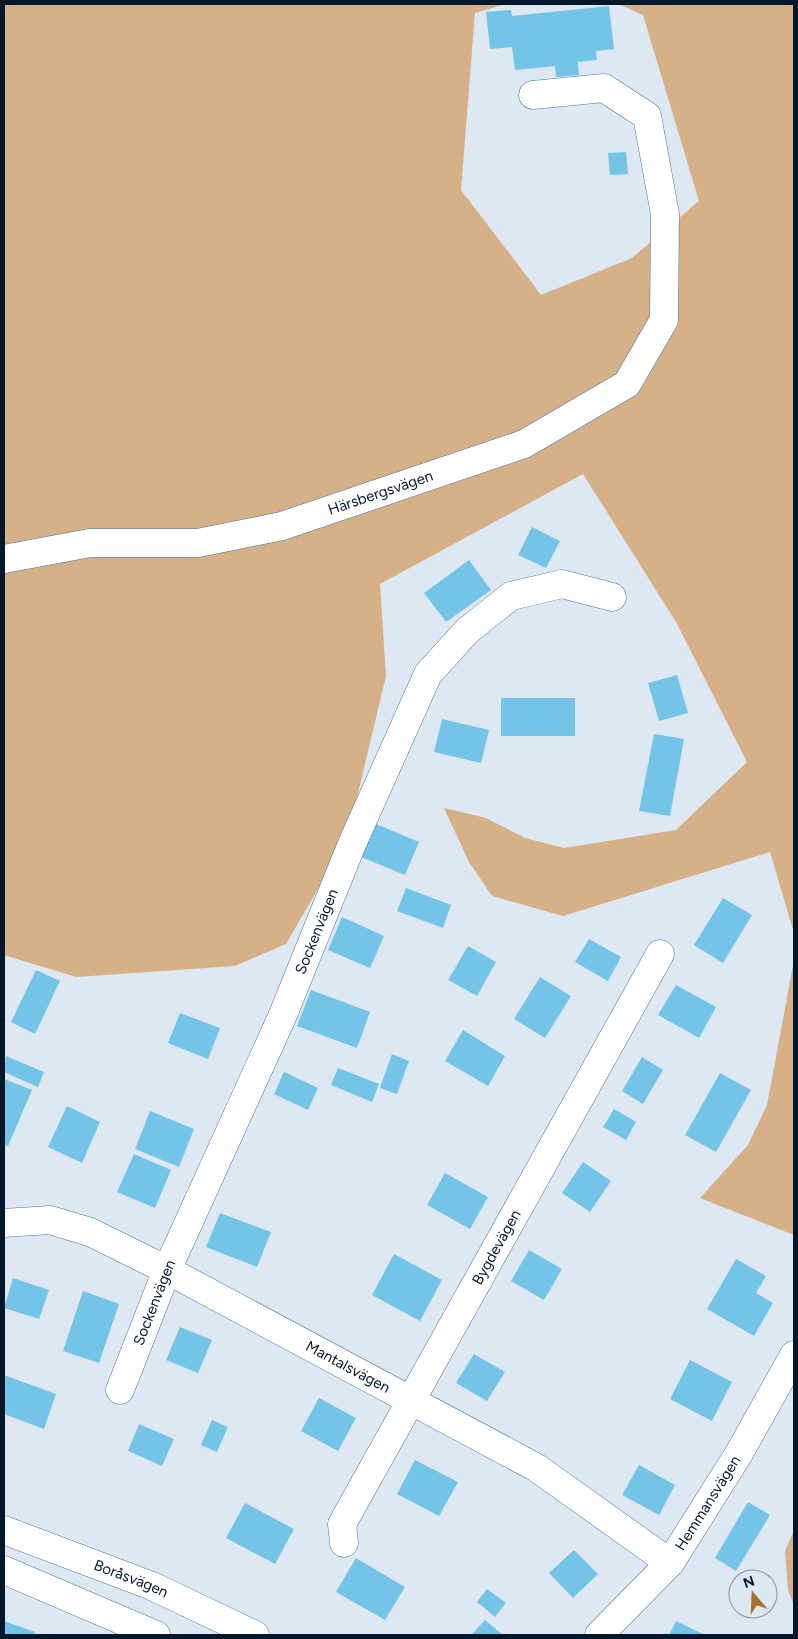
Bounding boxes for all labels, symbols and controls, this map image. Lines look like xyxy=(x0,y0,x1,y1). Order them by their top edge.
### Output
street label: Härsbergsvägen xyxy=(325,467,435,519)
street label: Sockenvägen xyxy=(291,886,342,977)
street label: Bygdevägen xyxy=(468,1206,525,1288)
street label: Sockenvägen xyxy=(129,1257,179,1348)
street label: Mantalsvägen xyxy=(303,1337,393,1397)
street label: Hemmansvägen xyxy=(671,1452,744,1554)
street label: Boråsvägen xyxy=(91,1556,171,1601)
north arrow xyxy=(728,1569,778,1619)
text: N xyxy=(741,1572,757,1592)

